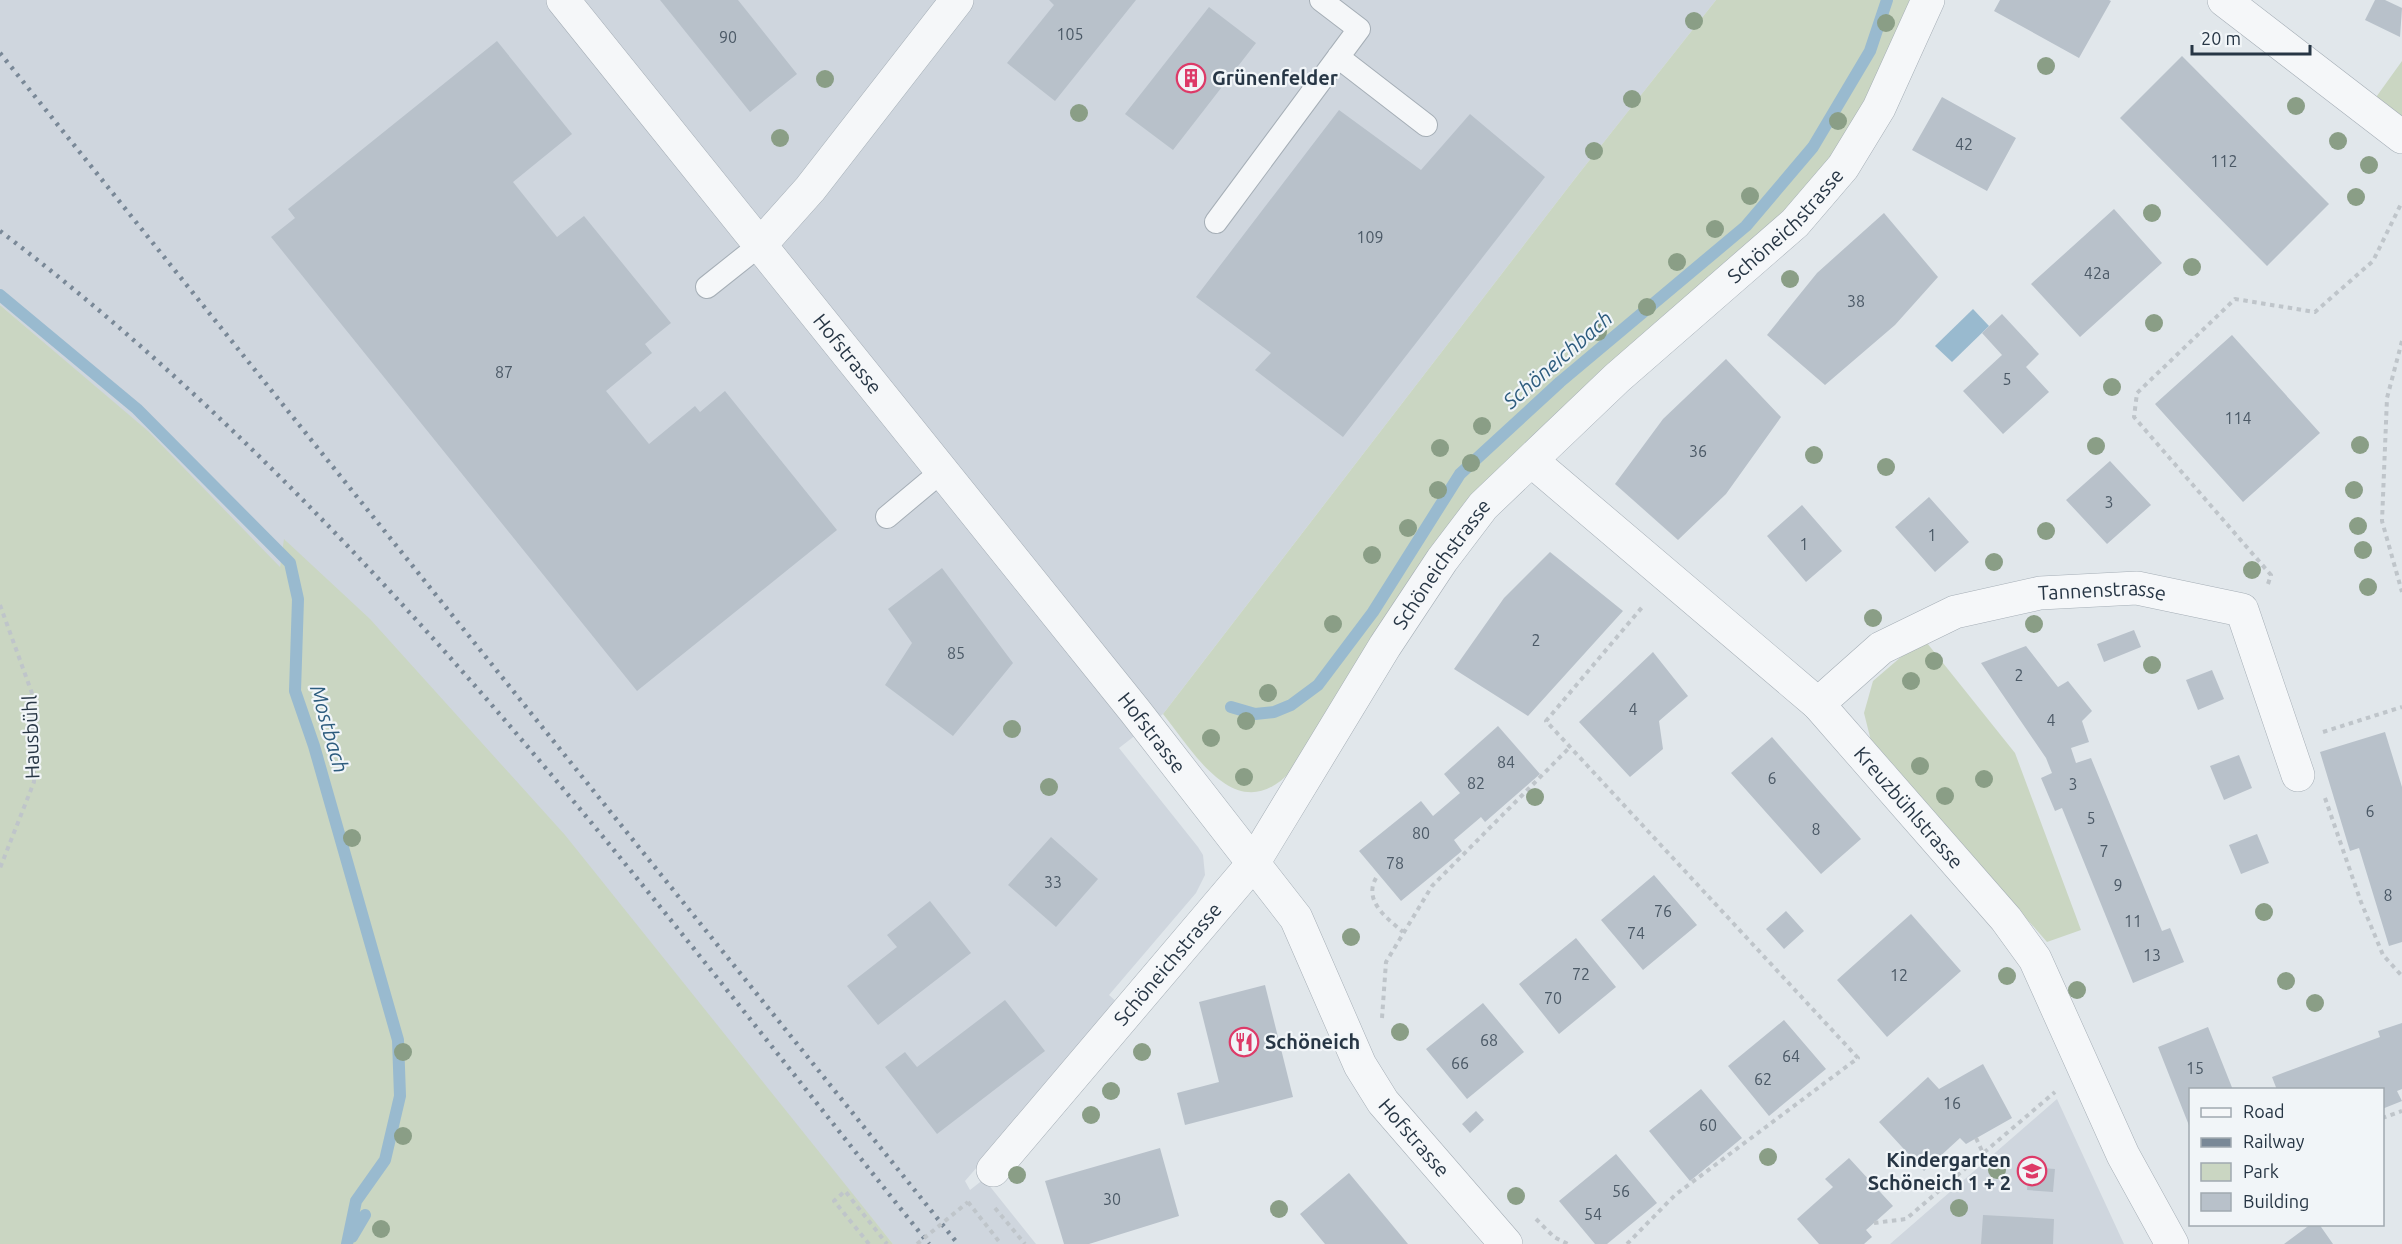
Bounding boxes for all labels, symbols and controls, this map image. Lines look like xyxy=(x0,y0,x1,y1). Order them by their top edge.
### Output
scale bar xyxy=(2192,18,2310,56)
house number: 105 xyxy=(1056,25,1084,43)
house number: 90 xyxy=(719,28,737,46)
text: 20 m xyxy=(2201,28,2241,48)
building icon: Grünenfelder xyxy=(1175,62,1207,94)
place label: Grünenfelder xyxy=(1212,66,1339,89)
house number: 42 xyxy=(1955,135,1973,153)
house number: 112 xyxy=(2210,152,2238,170)
street label: Schöneichstrasse xyxy=(1723,163,1848,287)
house number: 109 xyxy=(1356,228,1384,246)
house number: 42a xyxy=(2084,264,2110,282)
house number: 38 xyxy=(1847,292,1865,310)
water label: Schöneichbach xyxy=(1497,305,1617,414)
street label: Hofstrasse xyxy=(809,309,887,398)
house number: 87 xyxy=(495,363,513,381)
house number: 5 xyxy=(2002,370,2012,388)
house number: 114 xyxy=(2224,409,2252,427)
house number: 36 xyxy=(1689,442,1707,460)
street label: Schöneichstrasse xyxy=(1388,493,1495,633)
house number: 3 xyxy=(2104,493,2114,511)
house number: 1 xyxy=(1927,526,1937,544)
house number: 1 xyxy=(1799,535,1809,553)
street label: Tannenstrasse xyxy=(2037,576,2168,605)
house number: 2 xyxy=(1531,631,1541,649)
house number: 85 xyxy=(947,644,965,662)
house number: 2 xyxy=(2014,666,2024,684)
water label: Mostbach xyxy=(306,682,354,775)
street label: Hofstrasse xyxy=(1114,687,1191,777)
street label: Hausbühl xyxy=(18,695,43,779)
house number: 4 xyxy=(1628,700,1638,718)
house number: 4 xyxy=(2046,711,2056,729)
street label: Kreuzbühlstrasse xyxy=(1850,742,1968,873)
house number: 84 xyxy=(1497,753,1515,771)
house number: 6 xyxy=(1767,769,1777,787)
house number: 82 xyxy=(1467,774,1485,792)
house number: 3 xyxy=(2068,775,2078,793)
house number: 6 xyxy=(2365,802,2375,820)
house number: 5 xyxy=(2086,809,2096,827)
house number: 8 xyxy=(1811,820,1821,838)
house number: 80 xyxy=(1412,824,1430,842)
house number: 7 xyxy=(2099,842,2109,860)
house number: 78 xyxy=(1386,854,1404,872)
house number: 33 xyxy=(1044,873,1062,891)
house number: 9 xyxy=(2113,876,2123,894)
house number: 8 xyxy=(2383,886,2393,904)
street label: Schöneichstrasse xyxy=(1109,898,1226,1030)
house number: 76 xyxy=(1654,902,1672,920)
house number: 11 xyxy=(2124,912,2142,930)
house number: 74 xyxy=(1627,924,1645,942)
house number: 13 xyxy=(2143,946,2161,964)
house number: 72 xyxy=(1572,965,1590,983)
house number: 12 xyxy=(1890,966,1908,984)
house number: 70 xyxy=(1544,989,1562,1007)
restaurant icon: Schöneich xyxy=(1228,1026,1260,1058)
place label: Schöneich xyxy=(1265,1030,1360,1053)
house number: 68 xyxy=(1480,1031,1498,1049)
house number: 64 xyxy=(1782,1047,1800,1065)
house number: 66 xyxy=(1451,1054,1469,1072)
house number: 15 xyxy=(2186,1059,2204,1077)
house number: 62 xyxy=(1754,1070,1772,1088)
legend xyxy=(2189,1088,2384,1226)
street label: Hofstrasse xyxy=(1374,1094,1455,1181)
house number: 16 xyxy=(1943,1094,1961,1112)
text: Road xyxy=(2243,1101,2285,1121)
house number: 60 xyxy=(1699,1116,1717,1134)
text: Railway xyxy=(2243,1131,2305,1151)
place label: Kindergarten Schöneich 1 + 2 xyxy=(1868,1148,2011,1194)
school or university icon: Kindergarten Schöneich 1 + 2 xyxy=(2016,1155,2048,1187)
text: Park xyxy=(2243,1161,2279,1181)
house number: 56 xyxy=(1612,1182,1630,1200)
house number: 30 xyxy=(1103,1190,1121,1208)
text: Building xyxy=(2243,1191,2309,1211)
house number: 54 xyxy=(1584,1205,1602,1223)

